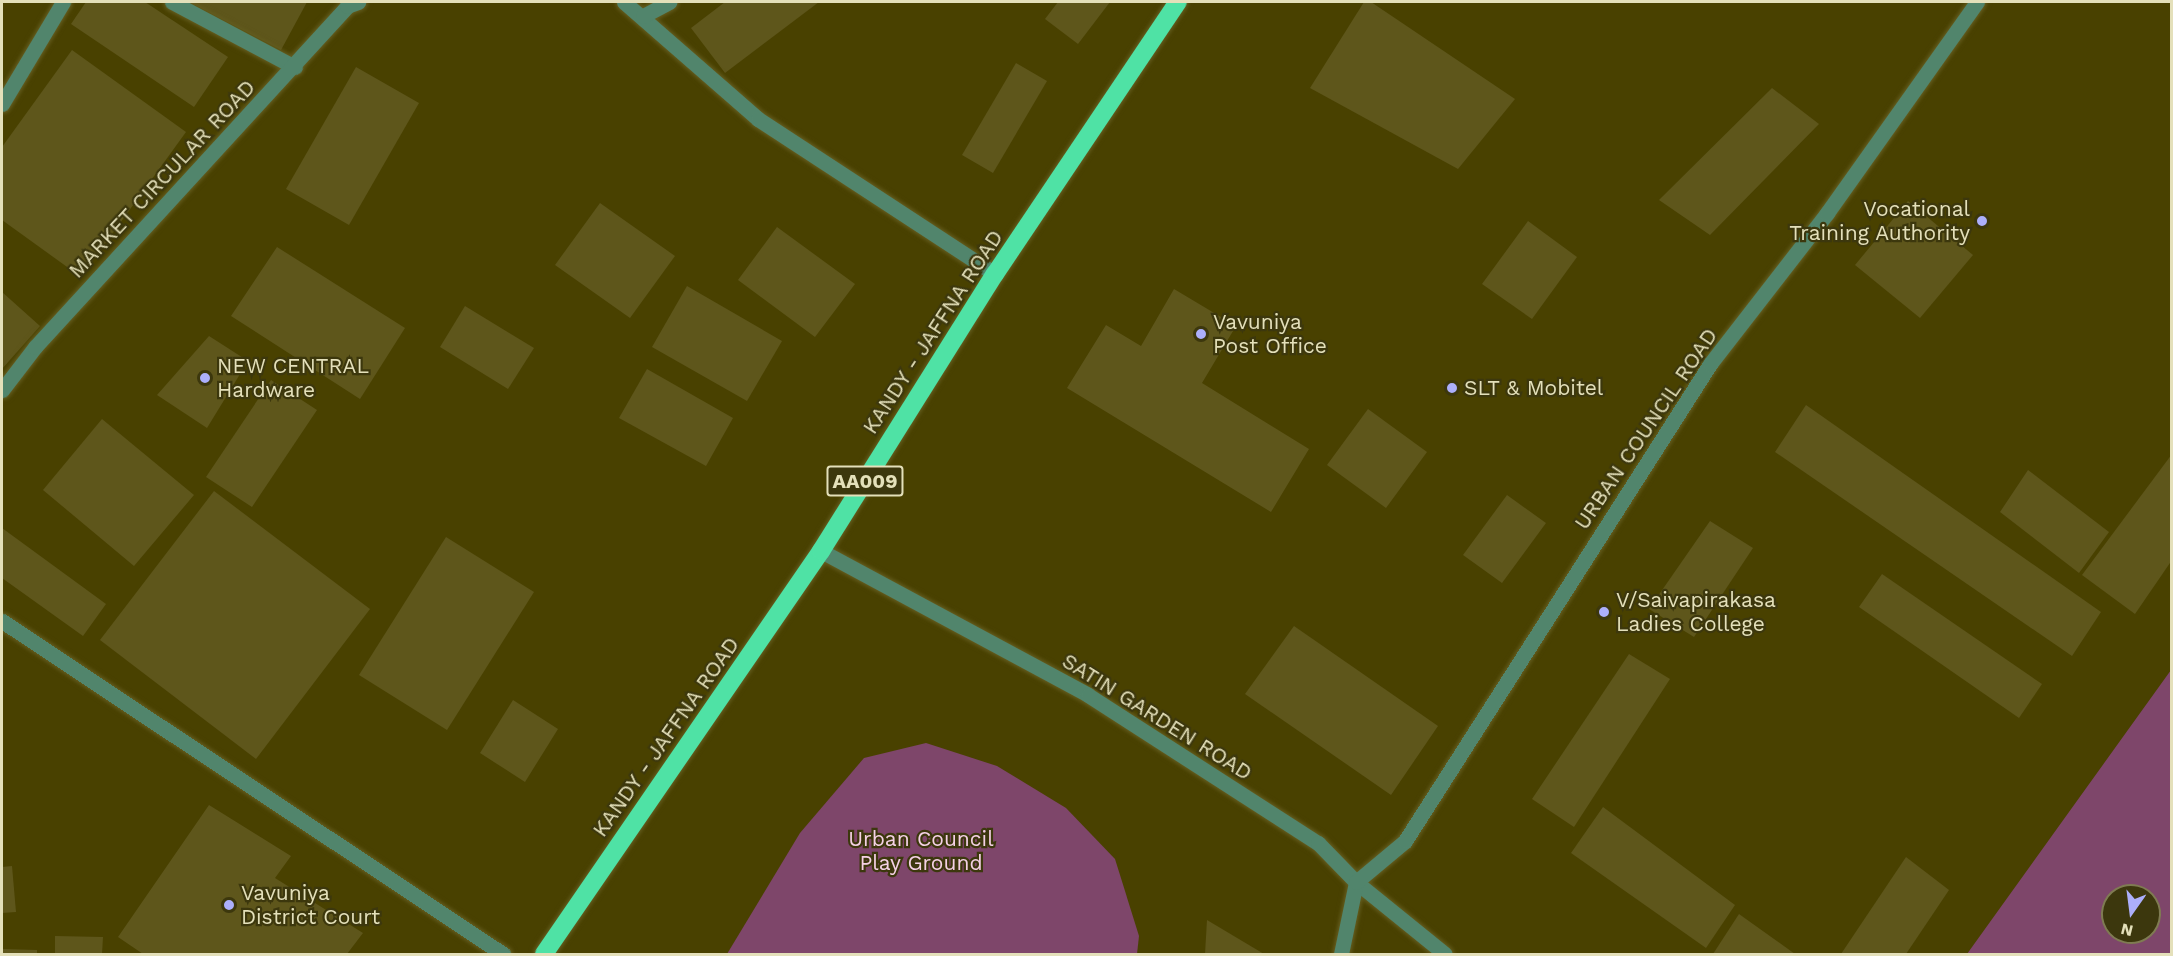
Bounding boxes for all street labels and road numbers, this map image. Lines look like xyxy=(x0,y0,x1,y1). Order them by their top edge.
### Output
street label: MARKET CIRCULAR ROAD xyxy=(63,75,261,283)
street label: KANDY - JAFFNA ROAD xyxy=(857,224,1009,440)
street label: URBAN COUNCIL ROAD xyxy=(1569,323,1723,535)
road number: AA009 xyxy=(826,464,904,498)
street label: KANDY - JAFFNA ROAD xyxy=(587,631,745,843)
street label: SATIN GARDEN ROAD xyxy=(1057,648,1257,786)

